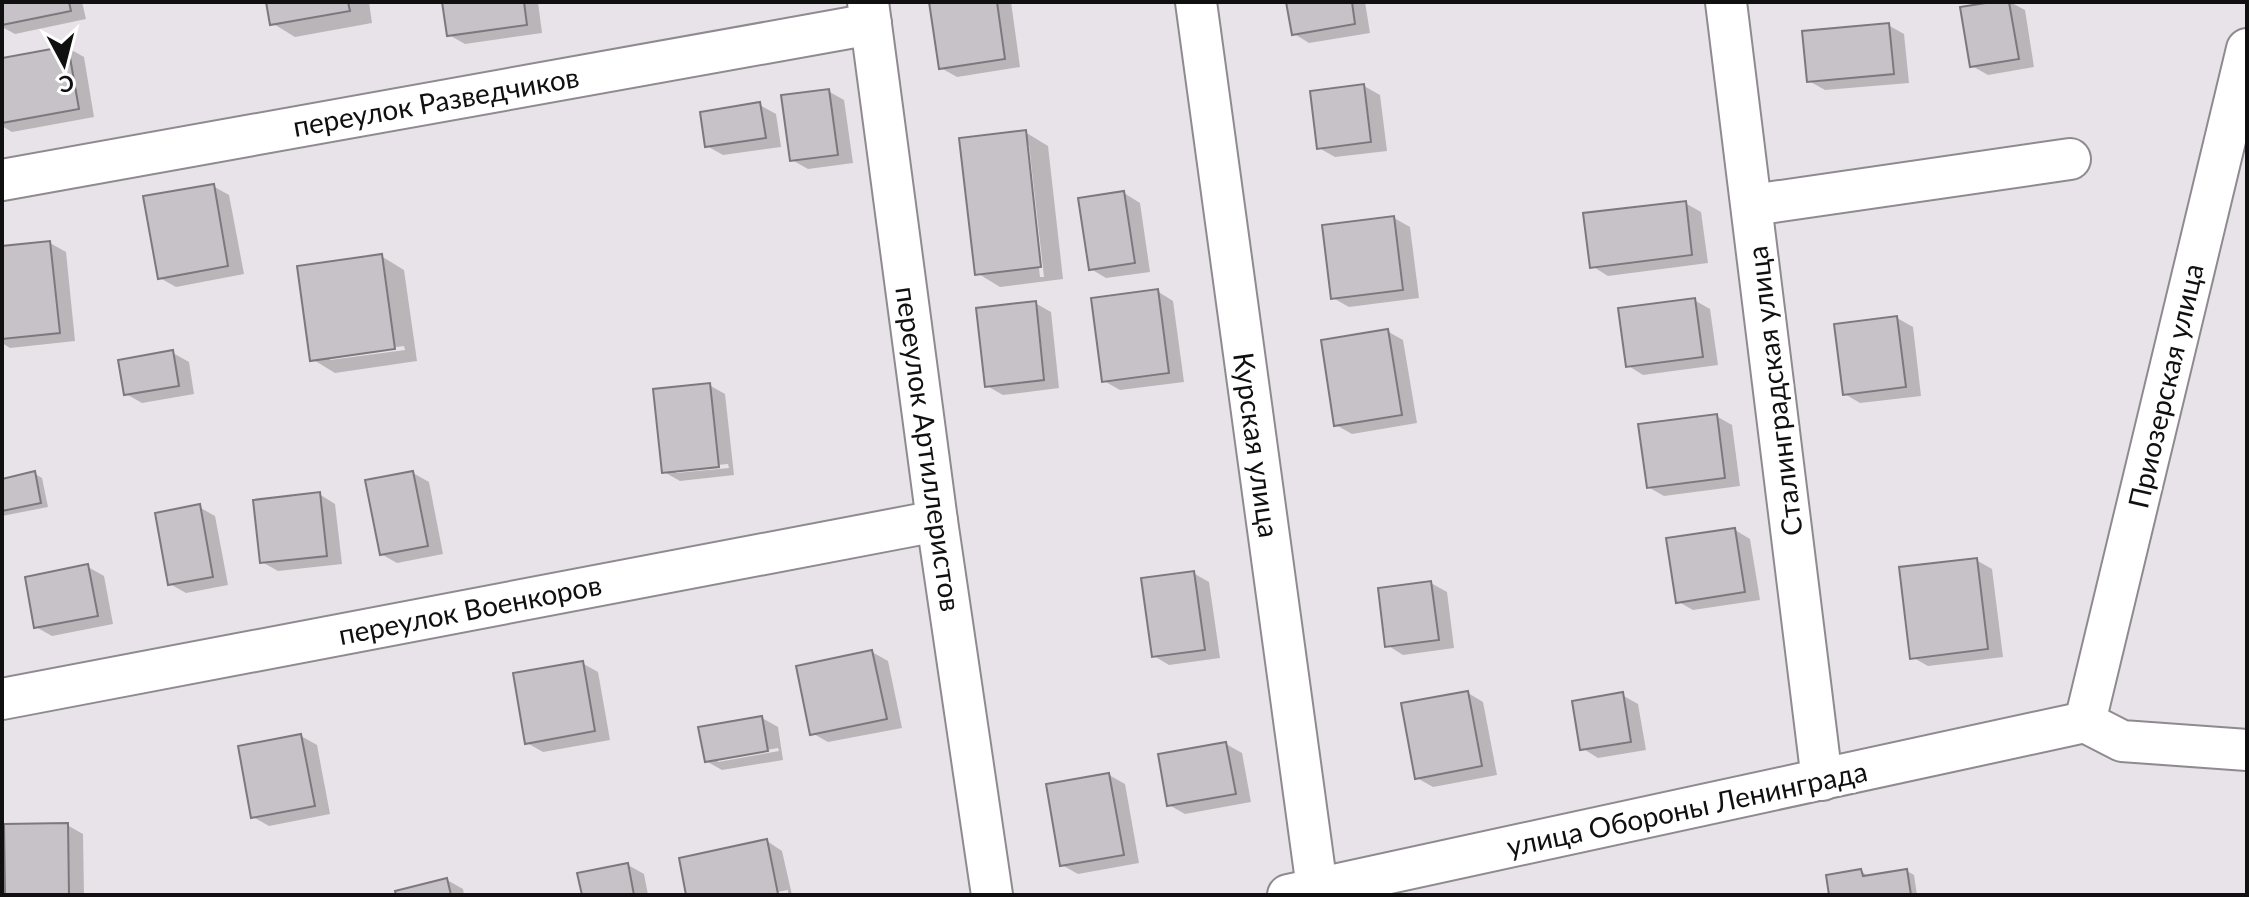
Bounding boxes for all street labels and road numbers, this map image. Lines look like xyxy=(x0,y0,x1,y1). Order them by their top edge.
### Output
street label: переулок Разведчиков xyxy=(290,59,582,143)
street label: Сталинградская улица xyxy=(1739,244,1809,538)
street label: Приозерская улица xyxy=(2120,260,2210,511)
street label: переулок Артиллеристов xyxy=(889,284,969,614)
street label: Курская улица xyxy=(1227,350,1287,540)
street label: переулок Военкоров xyxy=(335,567,604,651)
street label: улица Обороны Ленинграда xyxy=(1503,753,1870,863)

